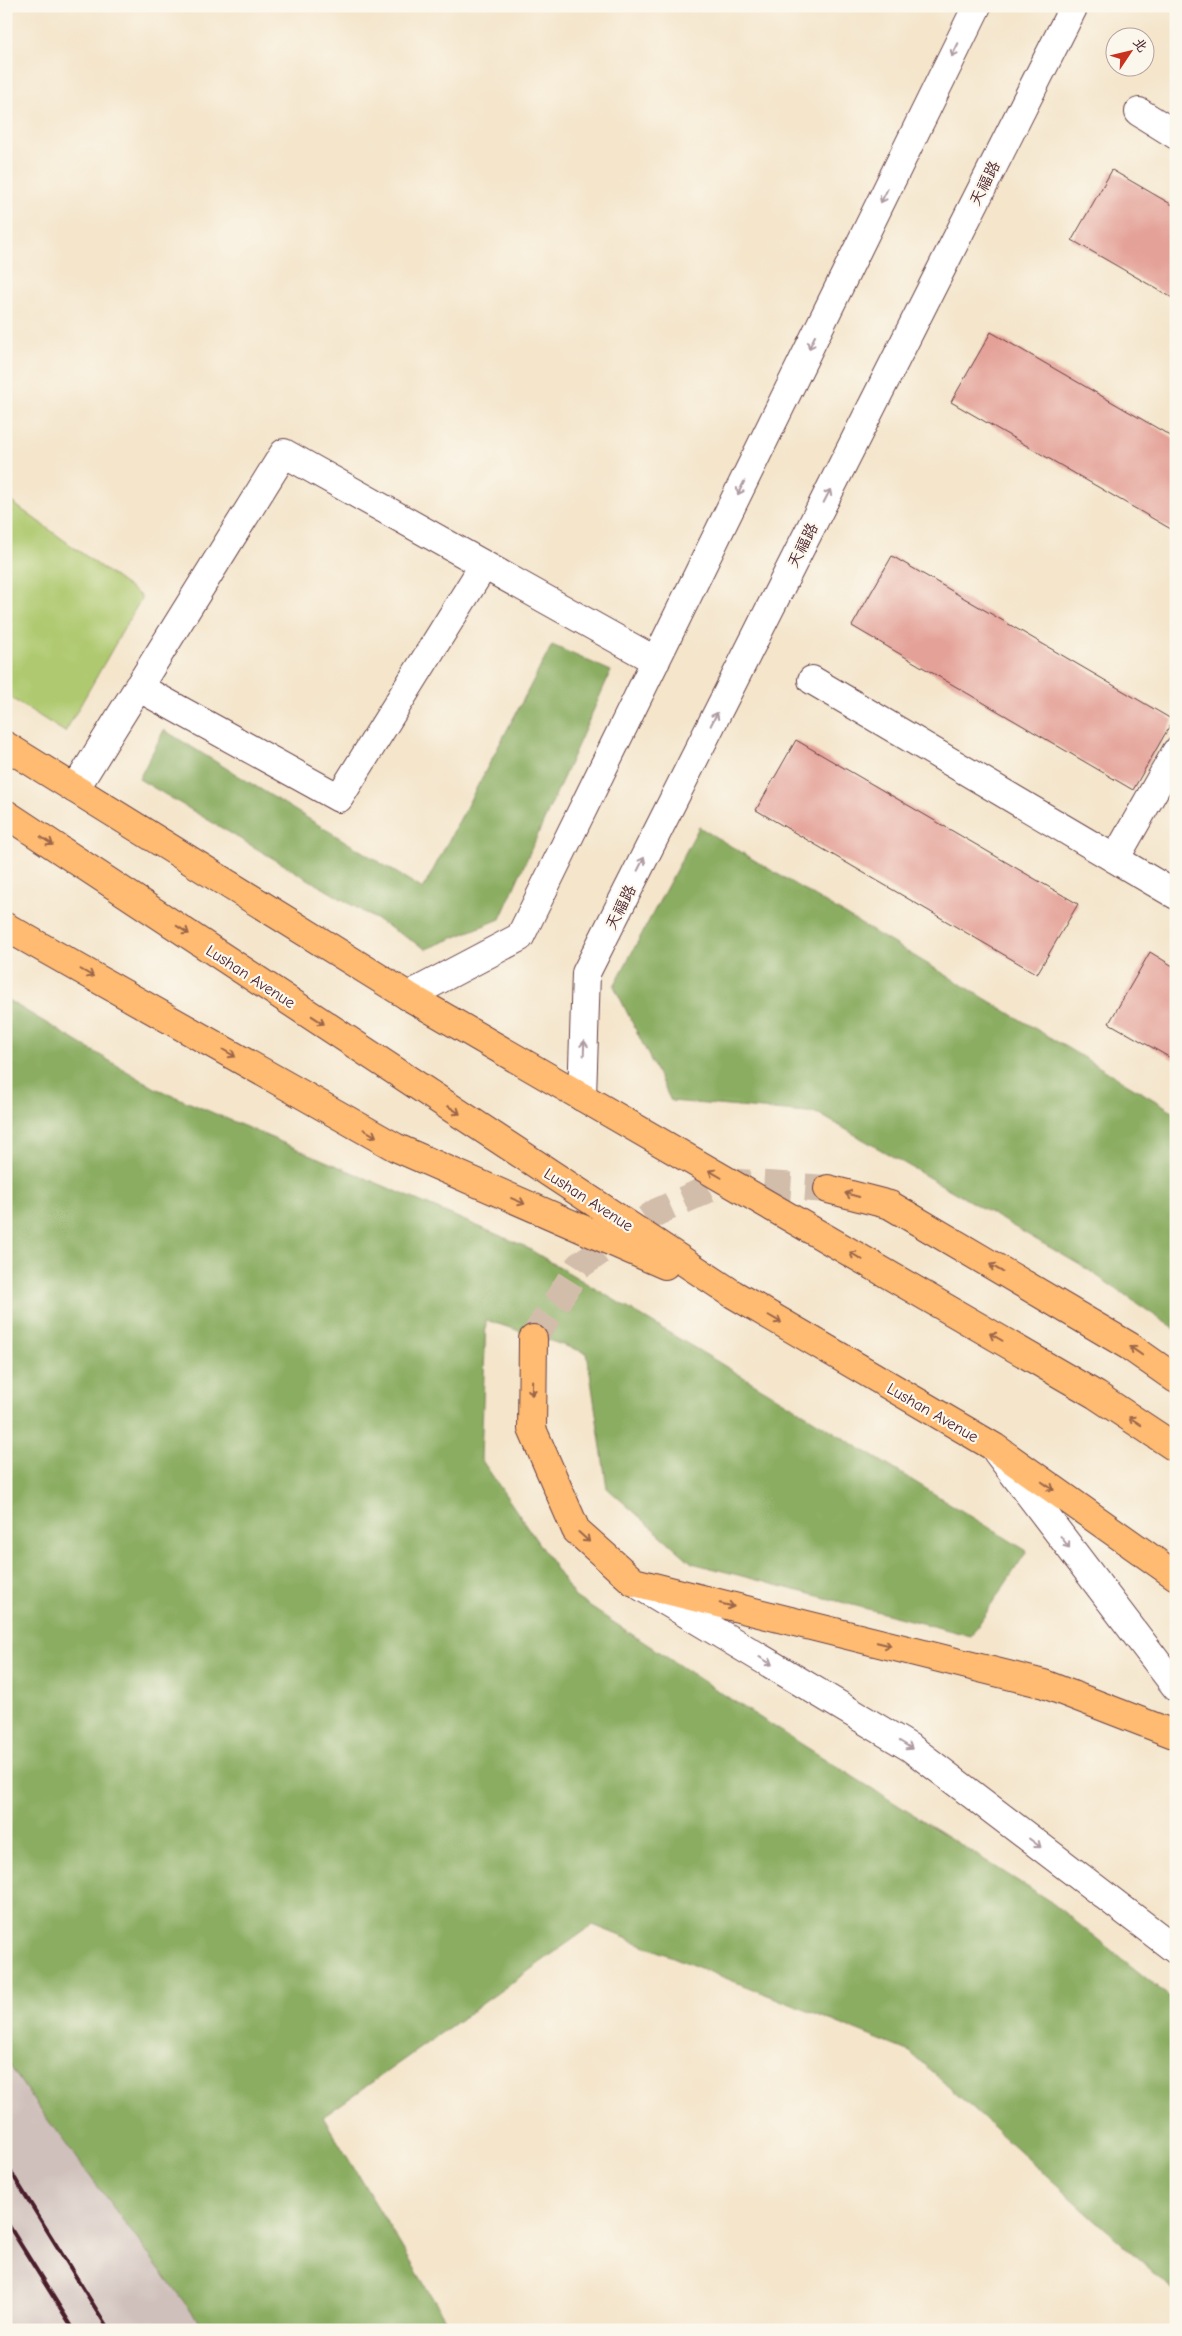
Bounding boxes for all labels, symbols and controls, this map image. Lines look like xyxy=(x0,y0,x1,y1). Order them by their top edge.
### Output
north arrow xyxy=(1104,28,1154,78)
text: 北 xyxy=(1129,34,1151,55)
one-way arrow xyxy=(950,42,960,57)
street label: 天福路 xyxy=(966,158,1004,209)
one-way arrow xyxy=(879,188,888,203)
one-way arrow xyxy=(807,334,816,349)
one-way arrow xyxy=(735,480,745,495)
one-way arrow xyxy=(822,488,832,503)
street label: 天福路 xyxy=(784,520,822,571)
one-way arrow xyxy=(710,712,719,727)
one-way arrow xyxy=(40,836,54,846)
one-way arrow xyxy=(637,857,646,872)
street label: 天福路 xyxy=(602,882,640,933)
one-way arrow xyxy=(175,926,189,936)
street label: Lushan Avenue xyxy=(203,941,298,1012)
one-way arrow xyxy=(80,968,95,978)
one-way arrow xyxy=(311,1015,325,1025)
one-way arrow xyxy=(579,1041,589,1057)
one-way arrow xyxy=(221,1049,235,1059)
one-way arrow xyxy=(446,1105,460,1115)
one-way arrow xyxy=(362,1129,377,1139)
street label: Lushan Avenue xyxy=(541,1164,636,1235)
one-way arrow xyxy=(708,1169,723,1179)
one-way arrow xyxy=(845,1190,861,1200)
one-way arrow xyxy=(510,1196,525,1206)
one-way arrow xyxy=(849,1250,863,1260)
one-way arrow xyxy=(989,1263,1004,1273)
one-way arrow xyxy=(768,1314,782,1324)
one-way arrow xyxy=(989,1332,1004,1342)
one-way arrow xyxy=(1129,1346,1143,1356)
one-way arrow xyxy=(528,1379,537,1395)
street label: Lushan Avenue xyxy=(884,1379,981,1446)
one-way arrow xyxy=(1129,1416,1143,1426)
one-way arrow xyxy=(1041,1481,1055,1491)
one-way arrow xyxy=(577,1531,590,1543)
one-way arrow xyxy=(1060,1535,1071,1548)
one-way arrow xyxy=(718,1601,734,1610)
one-way arrow xyxy=(876,1640,892,1649)
one-way arrow xyxy=(759,1657,773,1667)
one-way arrow xyxy=(898,1740,912,1750)
one-way arrow xyxy=(1028,1837,1041,1848)

